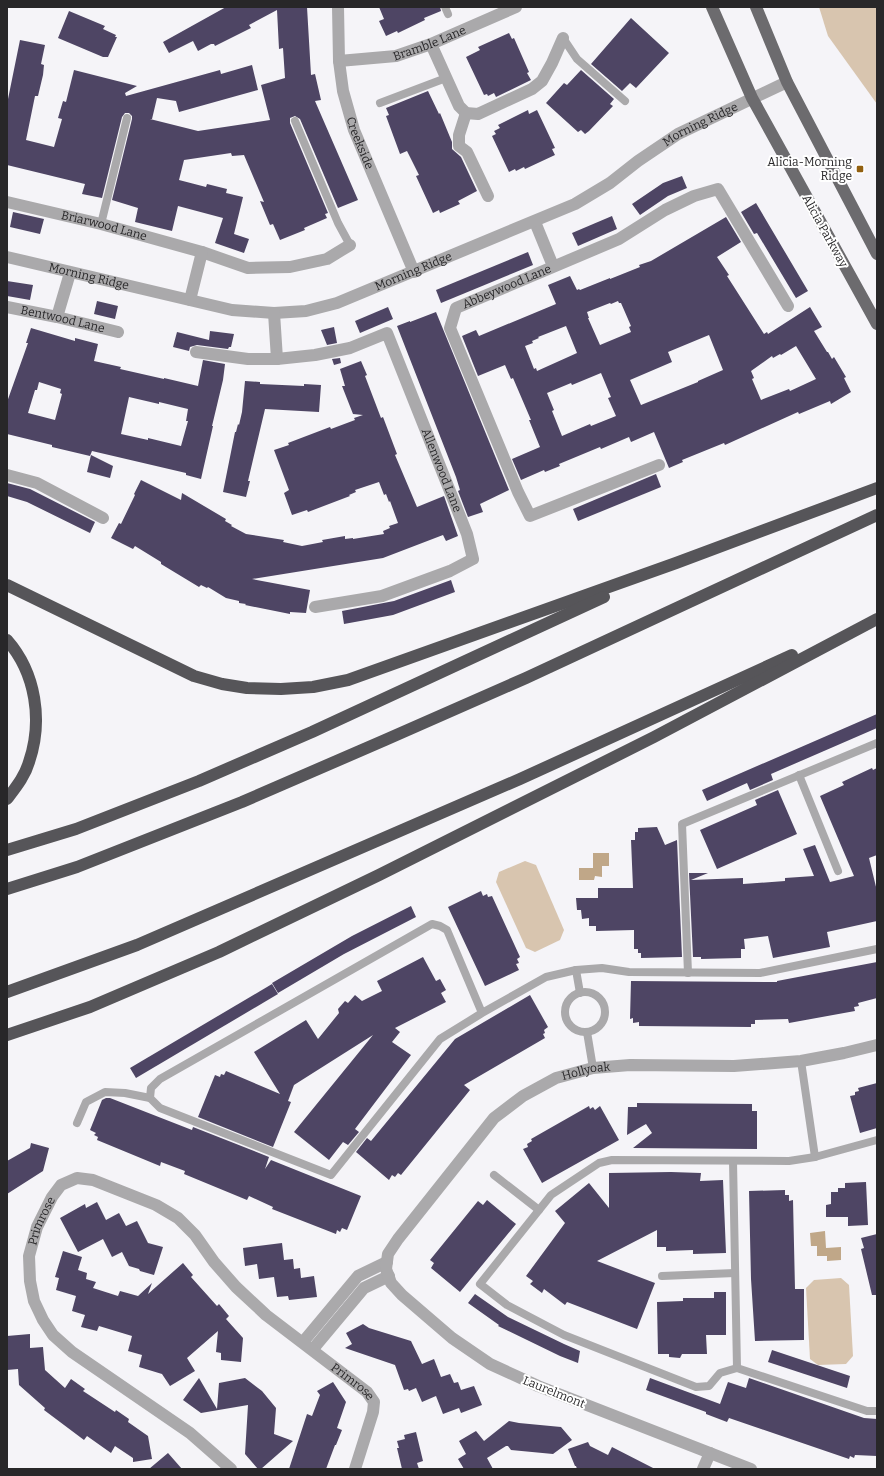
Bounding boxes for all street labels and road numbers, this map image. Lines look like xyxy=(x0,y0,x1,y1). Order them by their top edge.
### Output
street label: Bramble Lane xyxy=(391,23,468,64)
street label: Morning Ridge xyxy=(660,100,740,149)
street label: Creekside xyxy=(344,115,377,171)
street label: Alicia Parkway xyxy=(799,192,851,270)
street label: Briarwood Lane xyxy=(60,208,149,243)
street label: Morning Ridge xyxy=(373,249,454,293)
street label: Morning Ridge xyxy=(47,260,130,292)
street label: Abbeywood Lane xyxy=(460,262,553,312)
street label: Bentwood Lane xyxy=(19,303,106,336)
street label: Allenwood Lane xyxy=(419,426,465,514)
street label: Hollyoak xyxy=(560,1060,611,1083)
street label: Primrose xyxy=(25,1194,58,1247)
street label: Primrose xyxy=(328,1360,377,1403)
street label: Laurelmont xyxy=(521,1373,588,1411)

